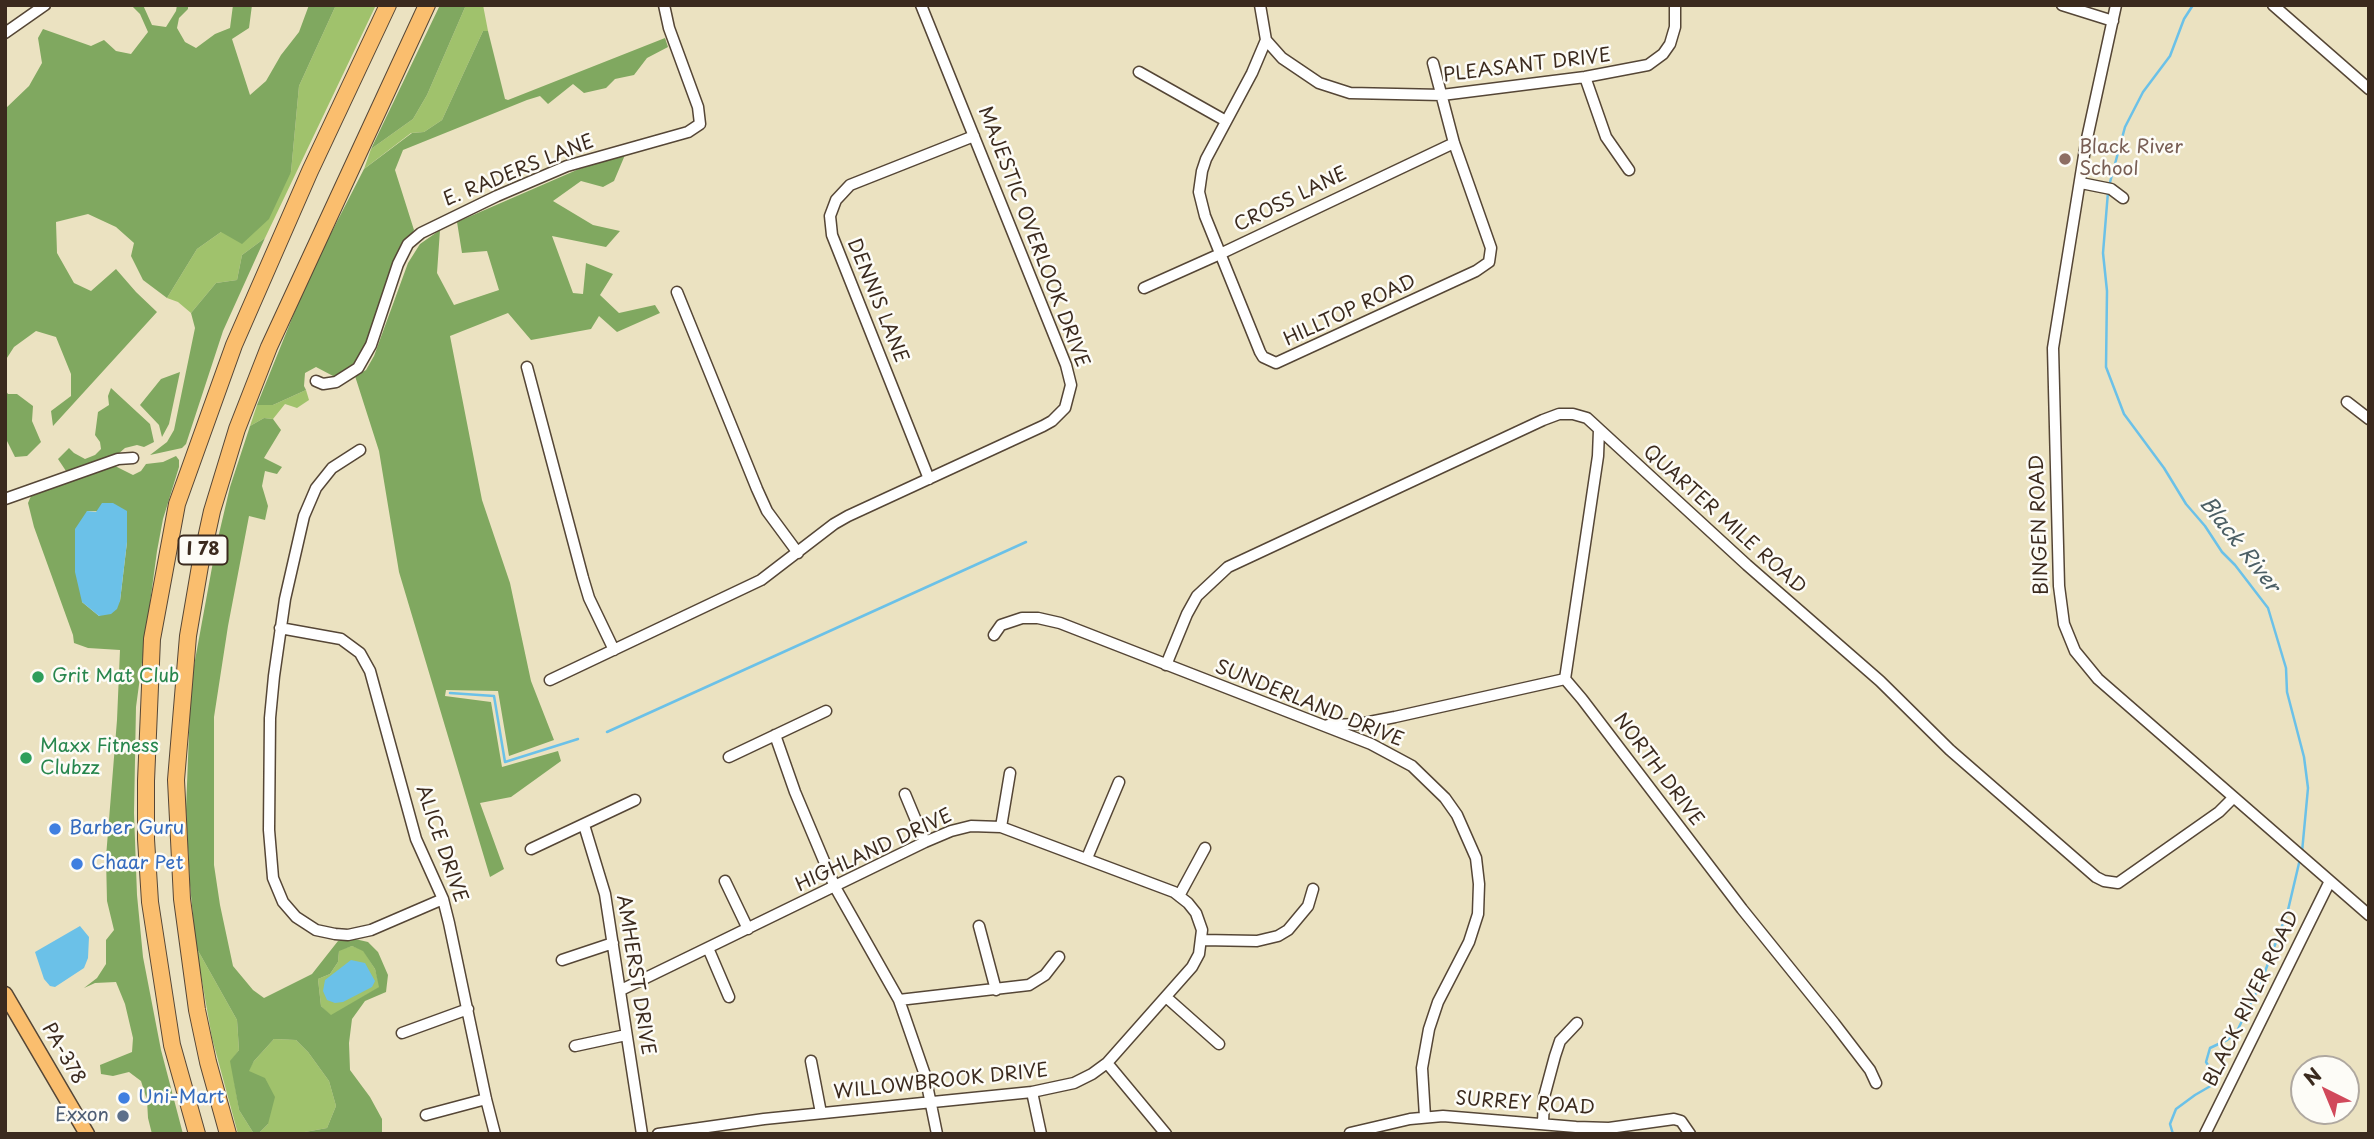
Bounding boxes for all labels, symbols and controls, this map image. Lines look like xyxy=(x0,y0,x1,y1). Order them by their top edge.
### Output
street label: PLEASANT DRIVE xyxy=(1442,44,1612,88)
street label: MAJESTIC OVERLOOK DRIVE xyxy=(973,104,1093,370)
street label: E. RADERS LANE xyxy=(440,130,598,212)
place label: Black River School xyxy=(2079,137,2183,181)
marker: Black River School xyxy=(2057,151,2073,167)
street label: CROSS LANE xyxy=(1231,163,1351,237)
street label: DENNIS LANE xyxy=(842,235,912,367)
street label: HILLTOP ROAD xyxy=(1280,270,1420,352)
street label: QUARTER MILE ROAD xyxy=(1638,441,1810,599)
street label: BINGEN ROAD xyxy=(2026,454,2054,596)
water label: Black River xyxy=(2194,492,2284,598)
road number: I 78 xyxy=(178,536,228,564)
street label: SUNDERLAND DRIVE xyxy=(1211,656,1407,752)
place label: Grit Mat Club xyxy=(52,666,179,688)
marker: Grit Mat Club xyxy=(30,669,46,685)
street label: NORTH DRIVE xyxy=(1608,709,1708,831)
place label: Maxx Fitness Clubzz xyxy=(40,736,159,780)
marker: Maxx Fitness Clubzz xyxy=(18,750,34,766)
street label: ALICE DRIVE xyxy=(410,782,472,906)
street label: HIGHLAND DRIVE xyxy=(792,805,956,897)
place label: Barber Guru xyxy=(69,818,184,840)
marker: Barber Guru xyxy=(47,821,63,837)
place label: Chaar Pet xyxy=(91,853,183,875)
marker: Chaar Pet xyxy=(69,856,85,872)
street label: AMHERST DRIVE xyxy=(611,893,659,1057)
street label: BLACK RIVER ROAD xyxy=(2200,908,2304,1090)
street label: PA-378 xyxy=(36,1019,90,1089)
north arrow xyxy=(2290,1055,2360,1125)
street label: WILLOWBROOK DRIVE xyxy=(833,1059,1049,1105)
text: N xyxy=(2297,1061,2327,1091)
place label: Uni-Mart xyxy=(138,1087,224,1109)
street label: SURREY ROAD xyxy=(1455,1088,1595,1120)
marker: Uni-Mart xyxy=(116,1090,132,1106)
place label: Exxon xyxy=(55,1105,109,1127)
marker: Exxon xyxy=(115,1108,131,1124)

